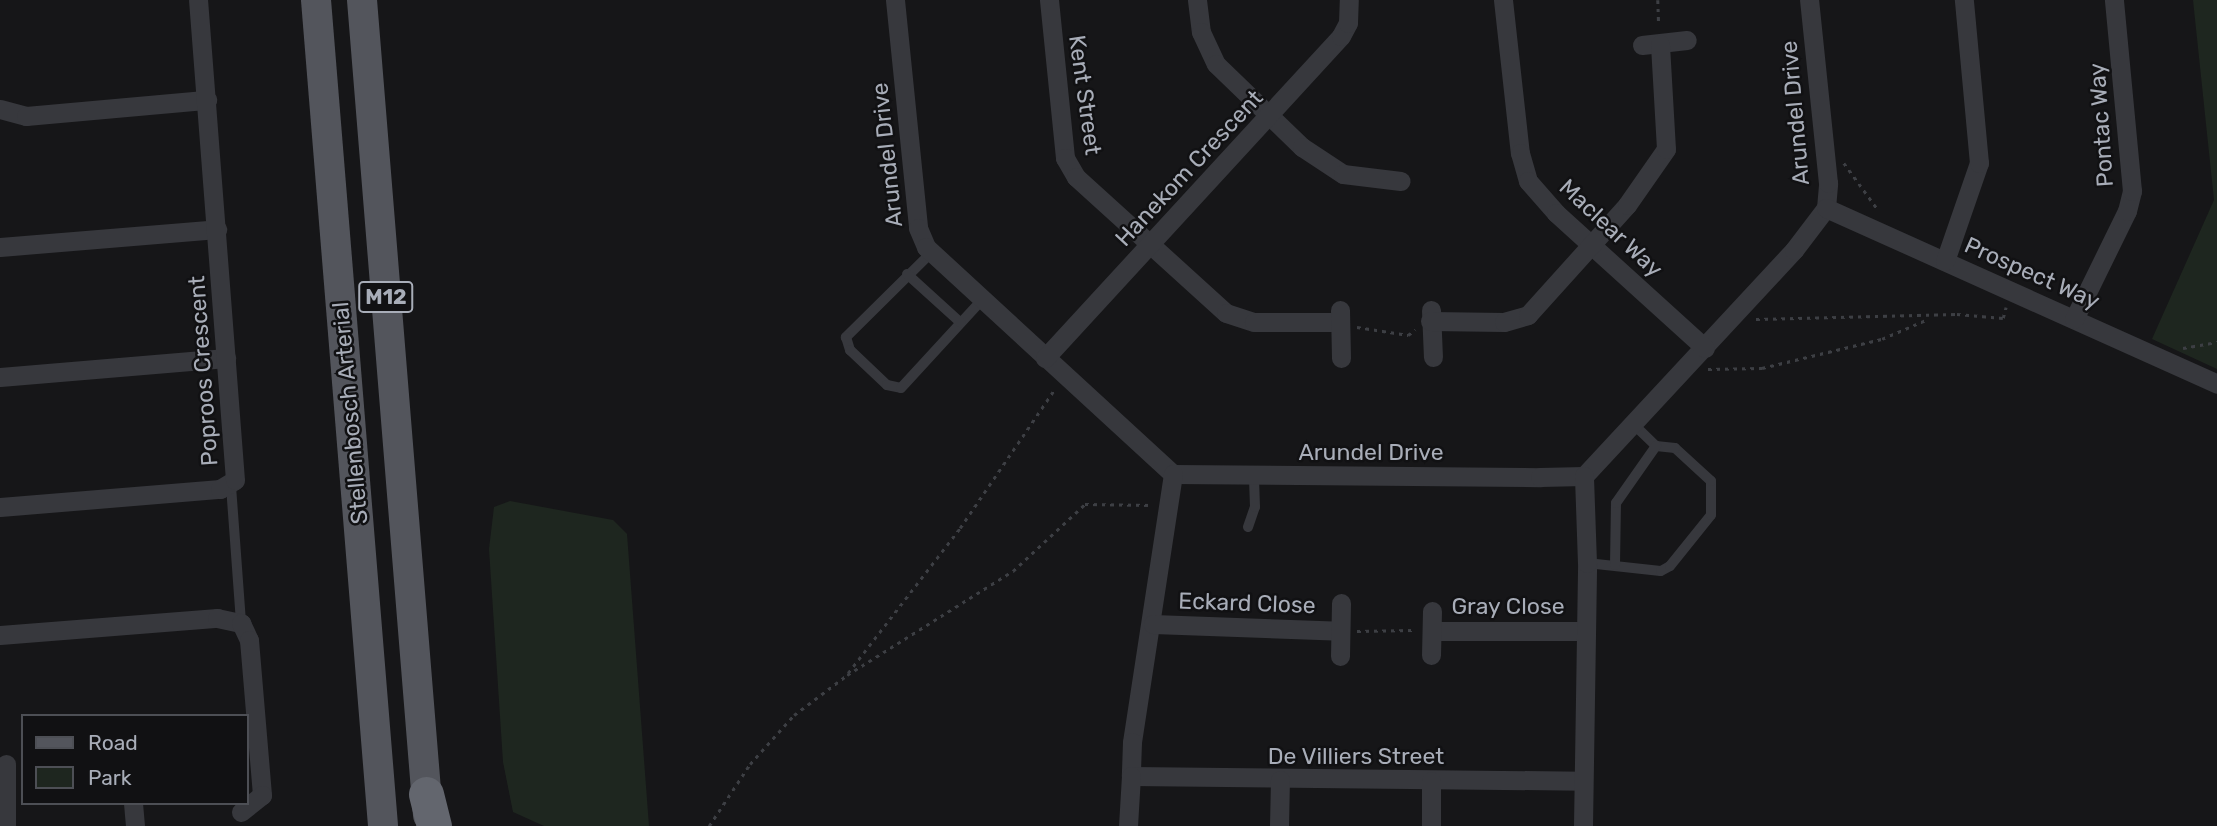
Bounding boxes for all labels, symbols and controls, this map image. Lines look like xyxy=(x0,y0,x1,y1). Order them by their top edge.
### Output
street label: Kent Street xyxy=(1063,33,1107,157)
street label: Arundel Drive xyxy=(1775,40,1815,186)
street label: Pontac Way xyxy=(2083,62,2119,188)
street label: Arundel Drive xyxy=(866,81,908,229)
street label: Hanekom Crescent xyxy=(1110,84,1268,252)
street label: Maclear Way xyxy=(1553,173,1669,283)
street label: Prospect Way xyxy=(1960,231,2104,315)
street label: Poproos Crescent xyxy=(183,275,223,467)
road number: M12 xyxy=(358,280,414,314)
street label: Stellenbosch Arterial xyxy=(327,300,373,526)
street label: Arundel Drive xyxy=(1298,438,1444,466)
street label: Eckard Close xyxy=(1178,587,1316,619)
street label: Gray Close xyxy=(1451,592,1565,620)
legend xyxy=(21,714,248,805)
text: Road xyxy=(88,730,138,755)
street label: De Villiers Street xyxy=(1267,742,1445,770)
text: Park xyxy=(88,765,132,790)

